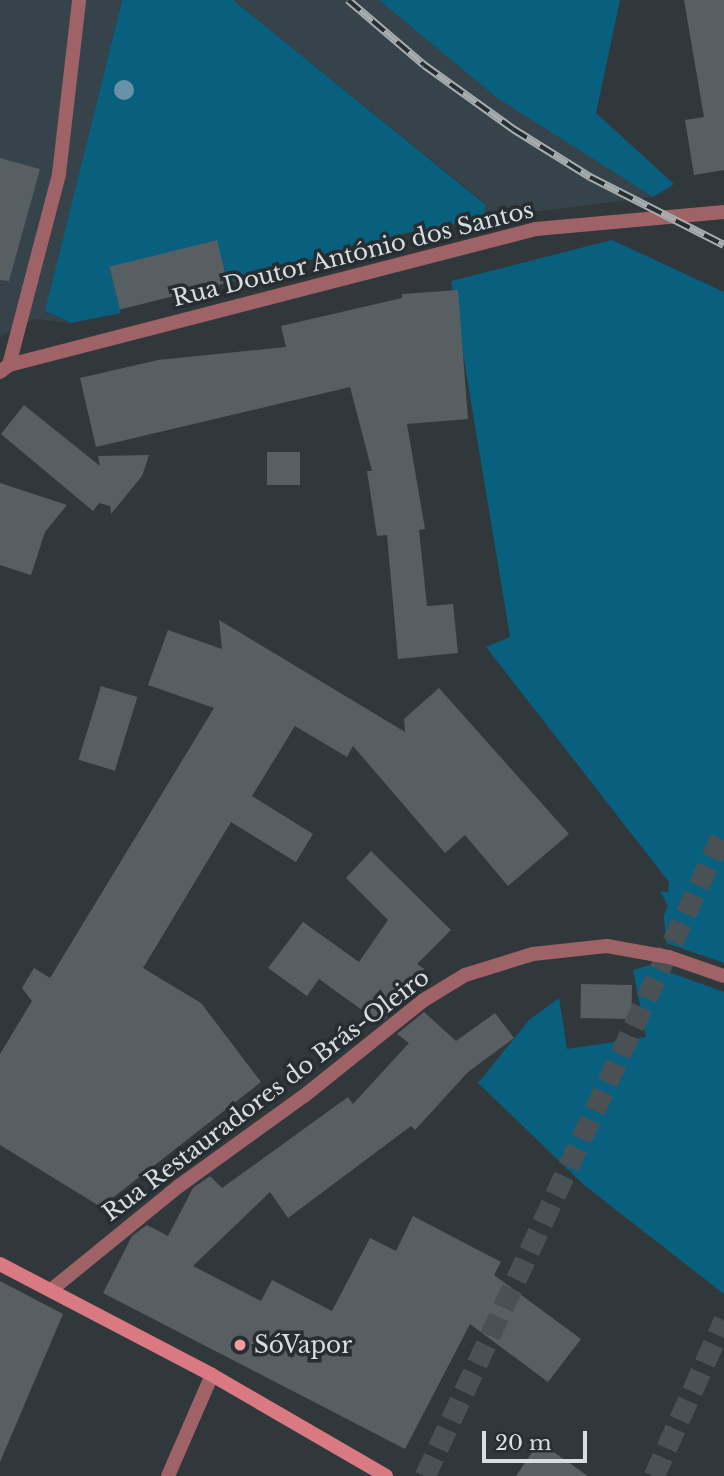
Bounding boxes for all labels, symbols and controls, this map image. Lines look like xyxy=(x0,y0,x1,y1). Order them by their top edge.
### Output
street label: Rua Doutor António dos Santos xyxy=(169,196,537,312)
street label: Rua Restauradores do Brás-Oleiro xyxy=(97,963,435,1227)
place label: SóVapor xyxy=(254,1331,352,1359)
marker: SóVapor xyxy=(232,1337,248,1353)
scale bar xyxy=(486,1416,591,1460)
text: 20 m xyxy=(495,1430,552,1456)

